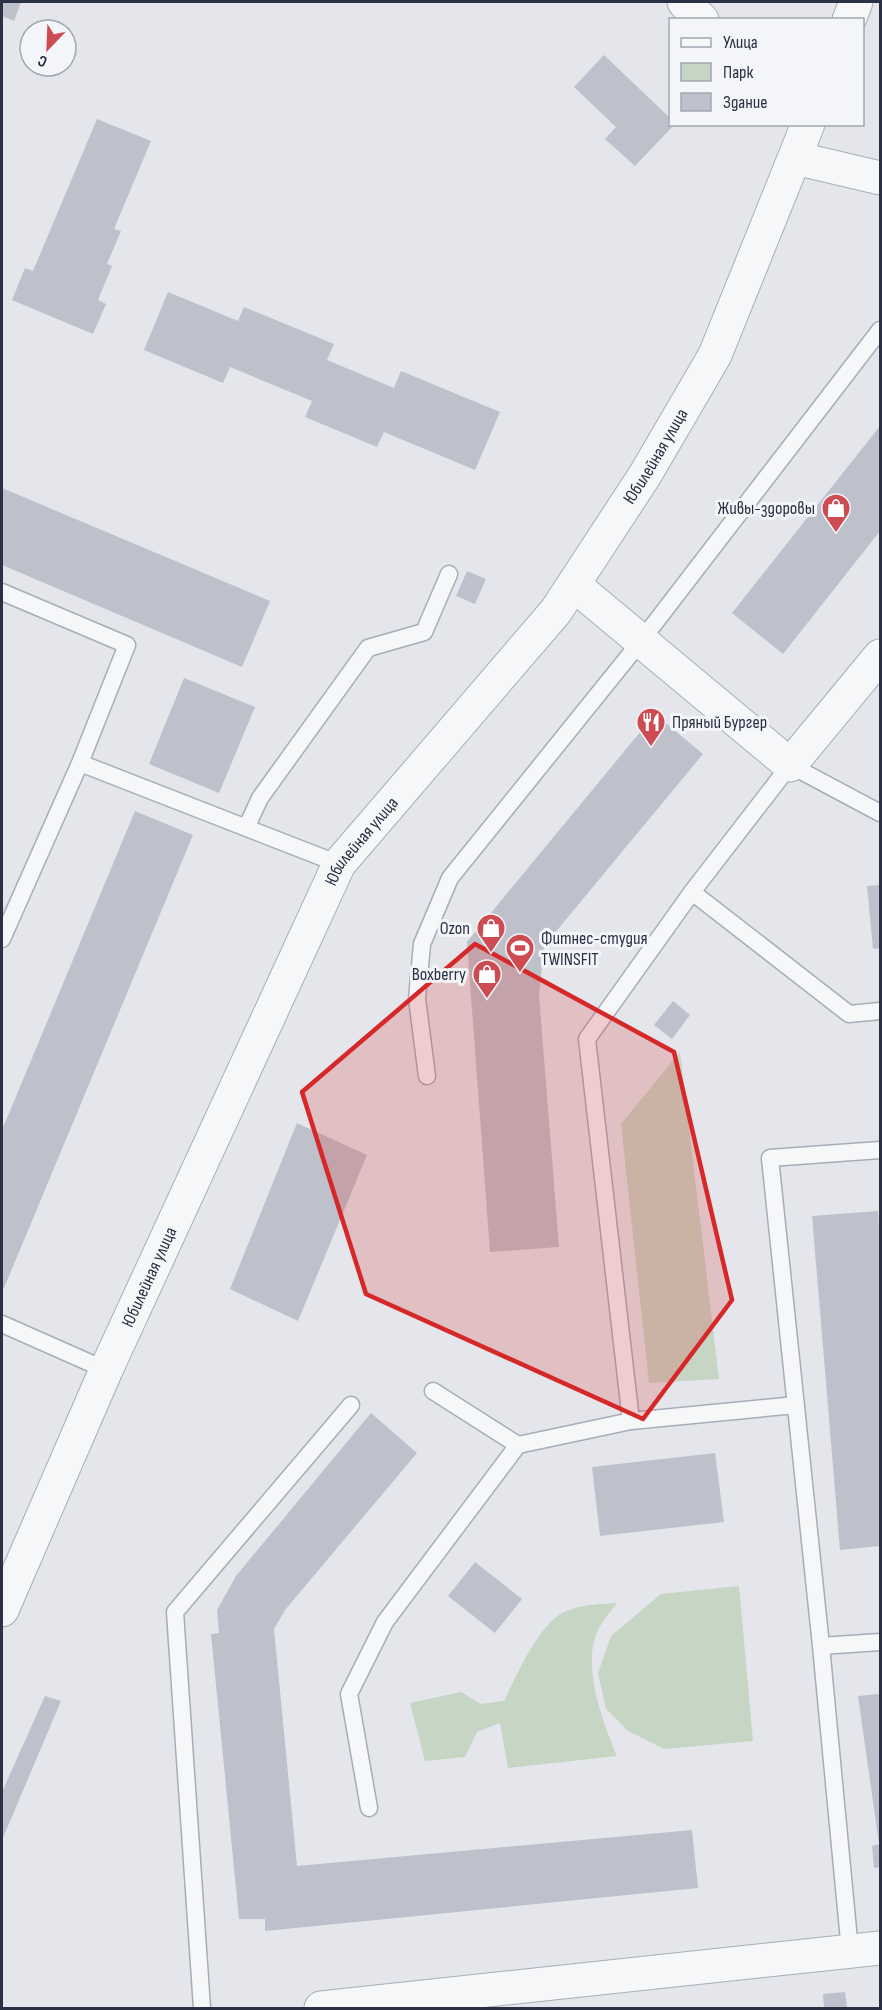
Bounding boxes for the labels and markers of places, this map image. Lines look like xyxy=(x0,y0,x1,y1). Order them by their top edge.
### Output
shop icon: Живы-здоровы xyxy=(820,492,852,534)
place label: Живы-здоровы xyxy=(717,498,815,519)
restaurant icon: Пряный Бургер xyxy=(635,706,667,748)
place label: Пряный Бургер xyxy=(672,712,767,733)
shop icon: Ozon xyxy=(475,912,507,954)
place label: Ozon xyxy=(440,918,470,939)
place label: Фитнес-студия TWINSFIT xyxy=(541,928,648,970)
sports icon: Фитнес-студия TWINSFIT xyxy=(504,932,536,974)
shop icon: Boxberry xyxy=(471,958,503,1000)
place label: Boxberry xyxy=(412,964,466,985)

